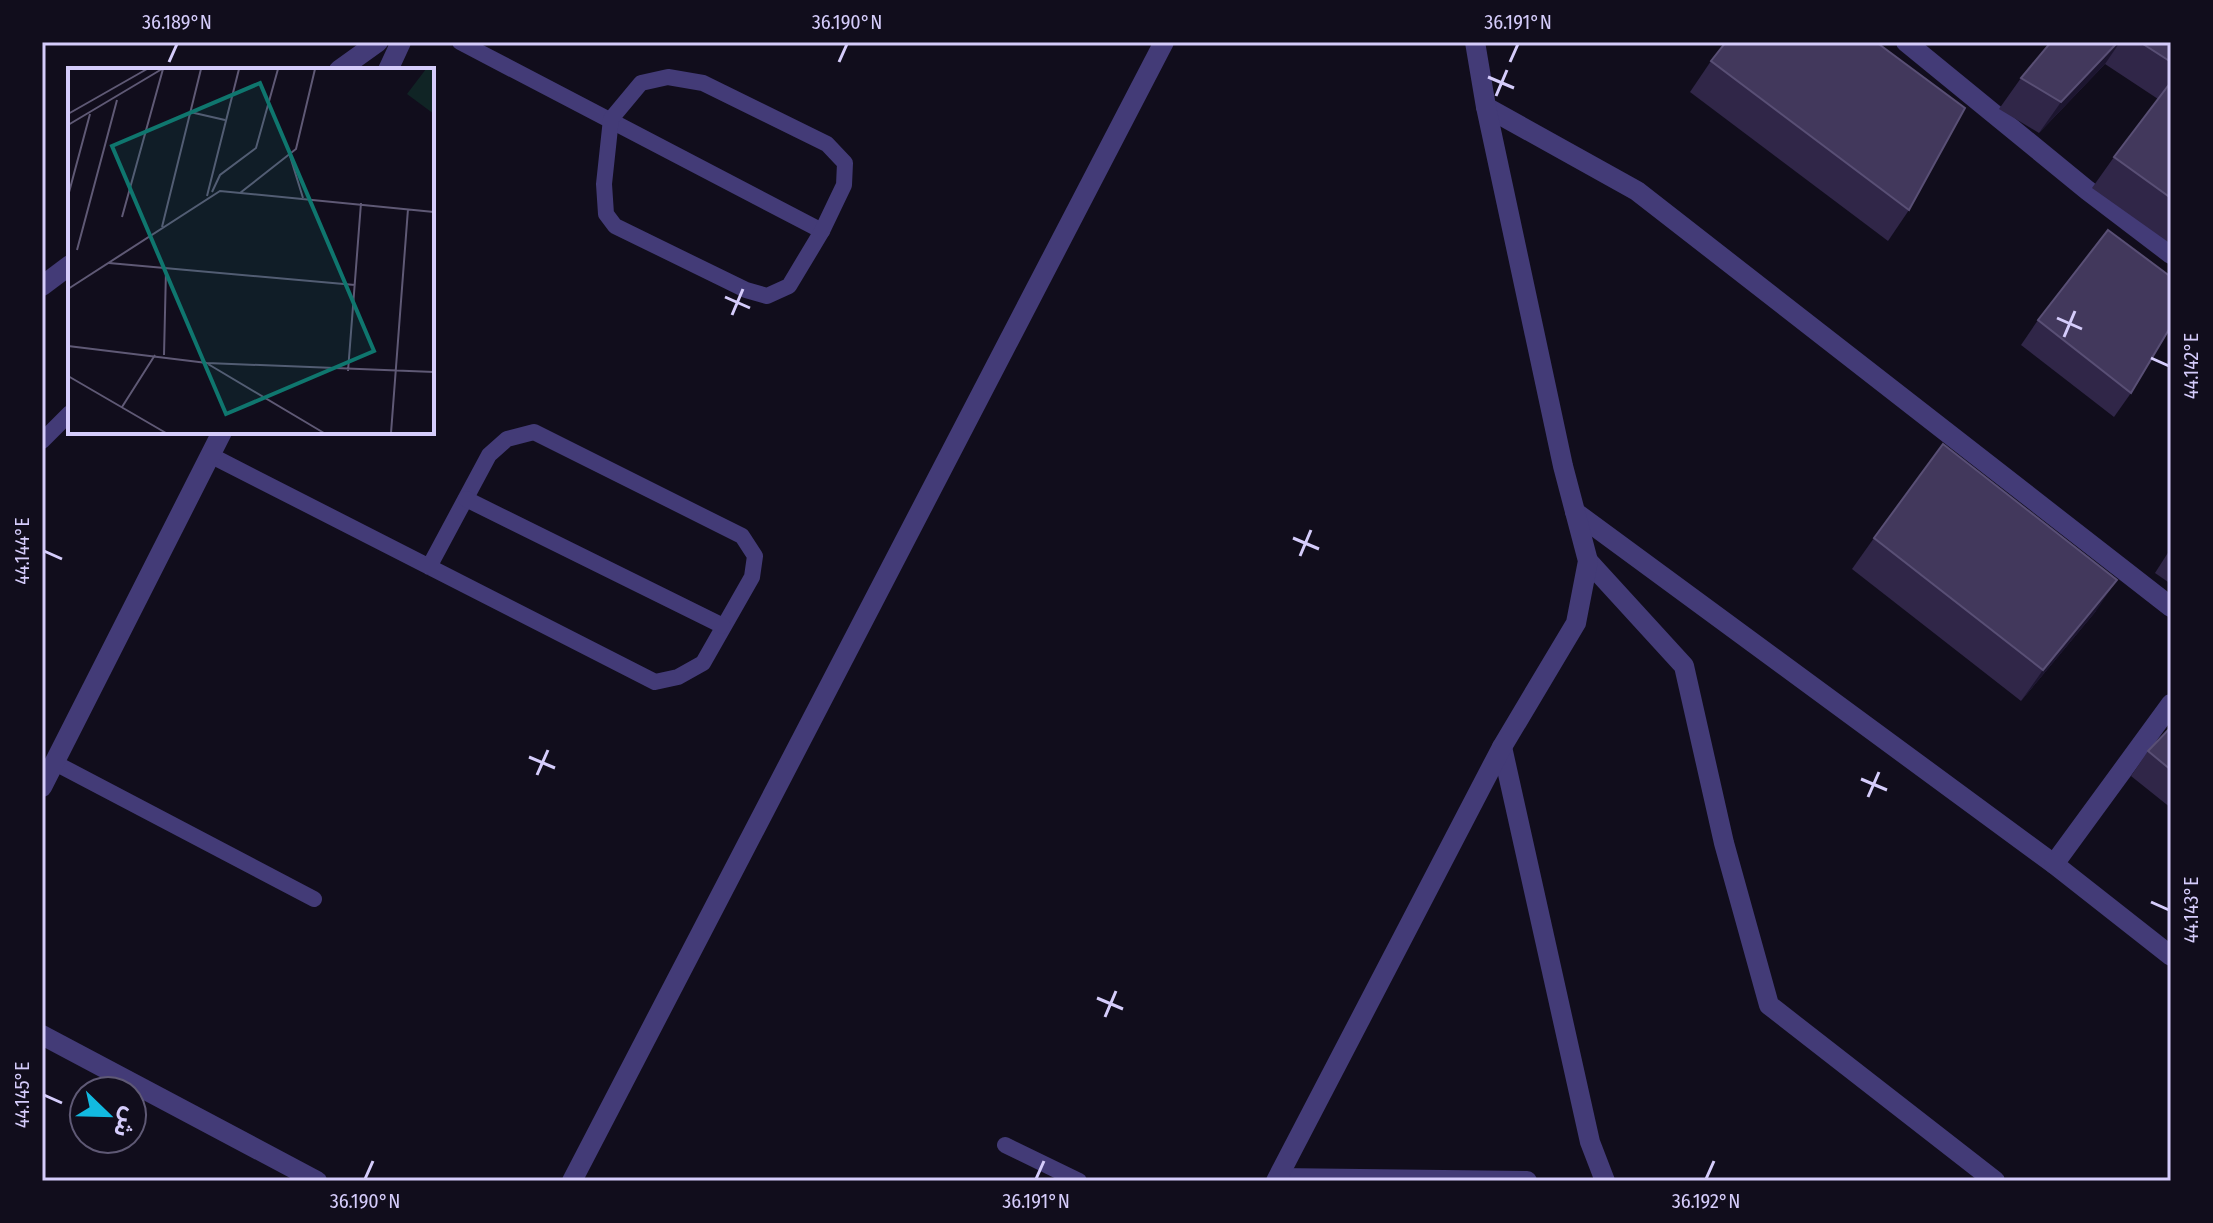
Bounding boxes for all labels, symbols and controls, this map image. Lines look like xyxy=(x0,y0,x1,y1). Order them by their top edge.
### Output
text: 36.189°N xyxy=(142,10,212,34)
text: 36.190°N xyxy=(812,10,882,34)
text: 36.191°N xyxy=(1484,10,1552,34)
inset map xyxy=(68,68,434,434)
text: 44.142°E xyxy=(2179,333,2203,399)
text: 44.144°E xyxy=(10,517,34,585)
text: 44.143°E xyxy=(2179,877,2203,943)
text: 44.145°E xyxy=(10,1062,34,1128)
north arrow xyxy=(68,1075,148,1155)
text: ش xyxy=(108,1103,144,1142)
text: 36.190°N xyxy=(330,1189,400,1213)
text: 36.191°N xyxy=(1002,1189,1070,1213)
text: 36.192°N xyxy=(1672,1189,1740,1213)

